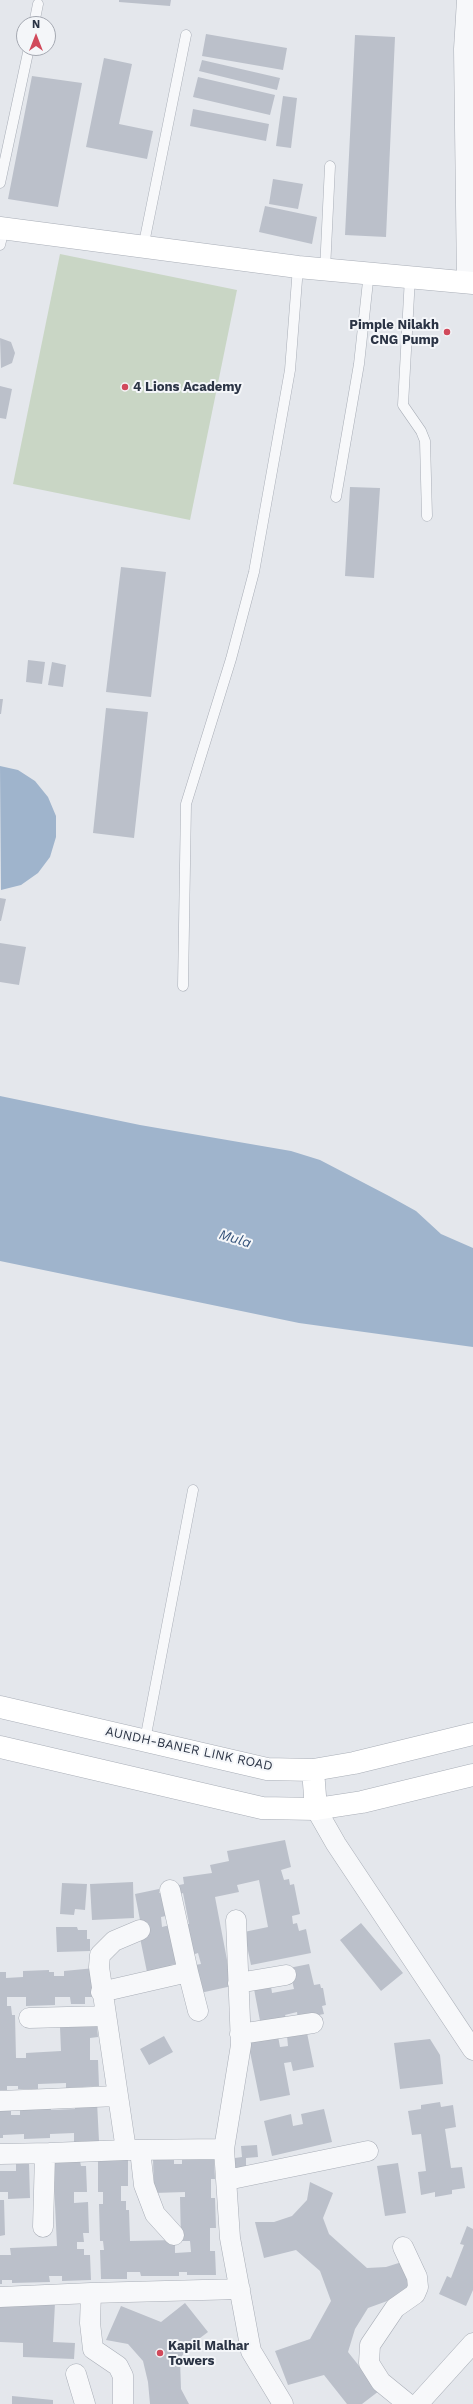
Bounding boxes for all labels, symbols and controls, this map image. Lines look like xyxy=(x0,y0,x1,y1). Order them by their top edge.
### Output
north arrow xyxy=(16,16,56,56)
text: N xyxy=(32,18,40,31)
place label: Pimple Nilakh CNG Pump xyxy=(349,317,439,348)
marker: Pimple Nilakh CNG Pump xyxy=(442,327,452,337)
place label: 4 Lions Academy xyxy=(133,379,242,395)
marker: 4 Lions Academy xyxy=(120,382,130,392)
water label: Mula xyxy=(217,1226,253,1252)
street label: AUNDH-BANER LINK ROAD xyxy=(104,1724,274,1774)
place label: Kapil Malhar Towers xyxy=(168,2338,249,2369)
marker: Kapil Malhar Towers xyxy=(155,2348,165,2358)

